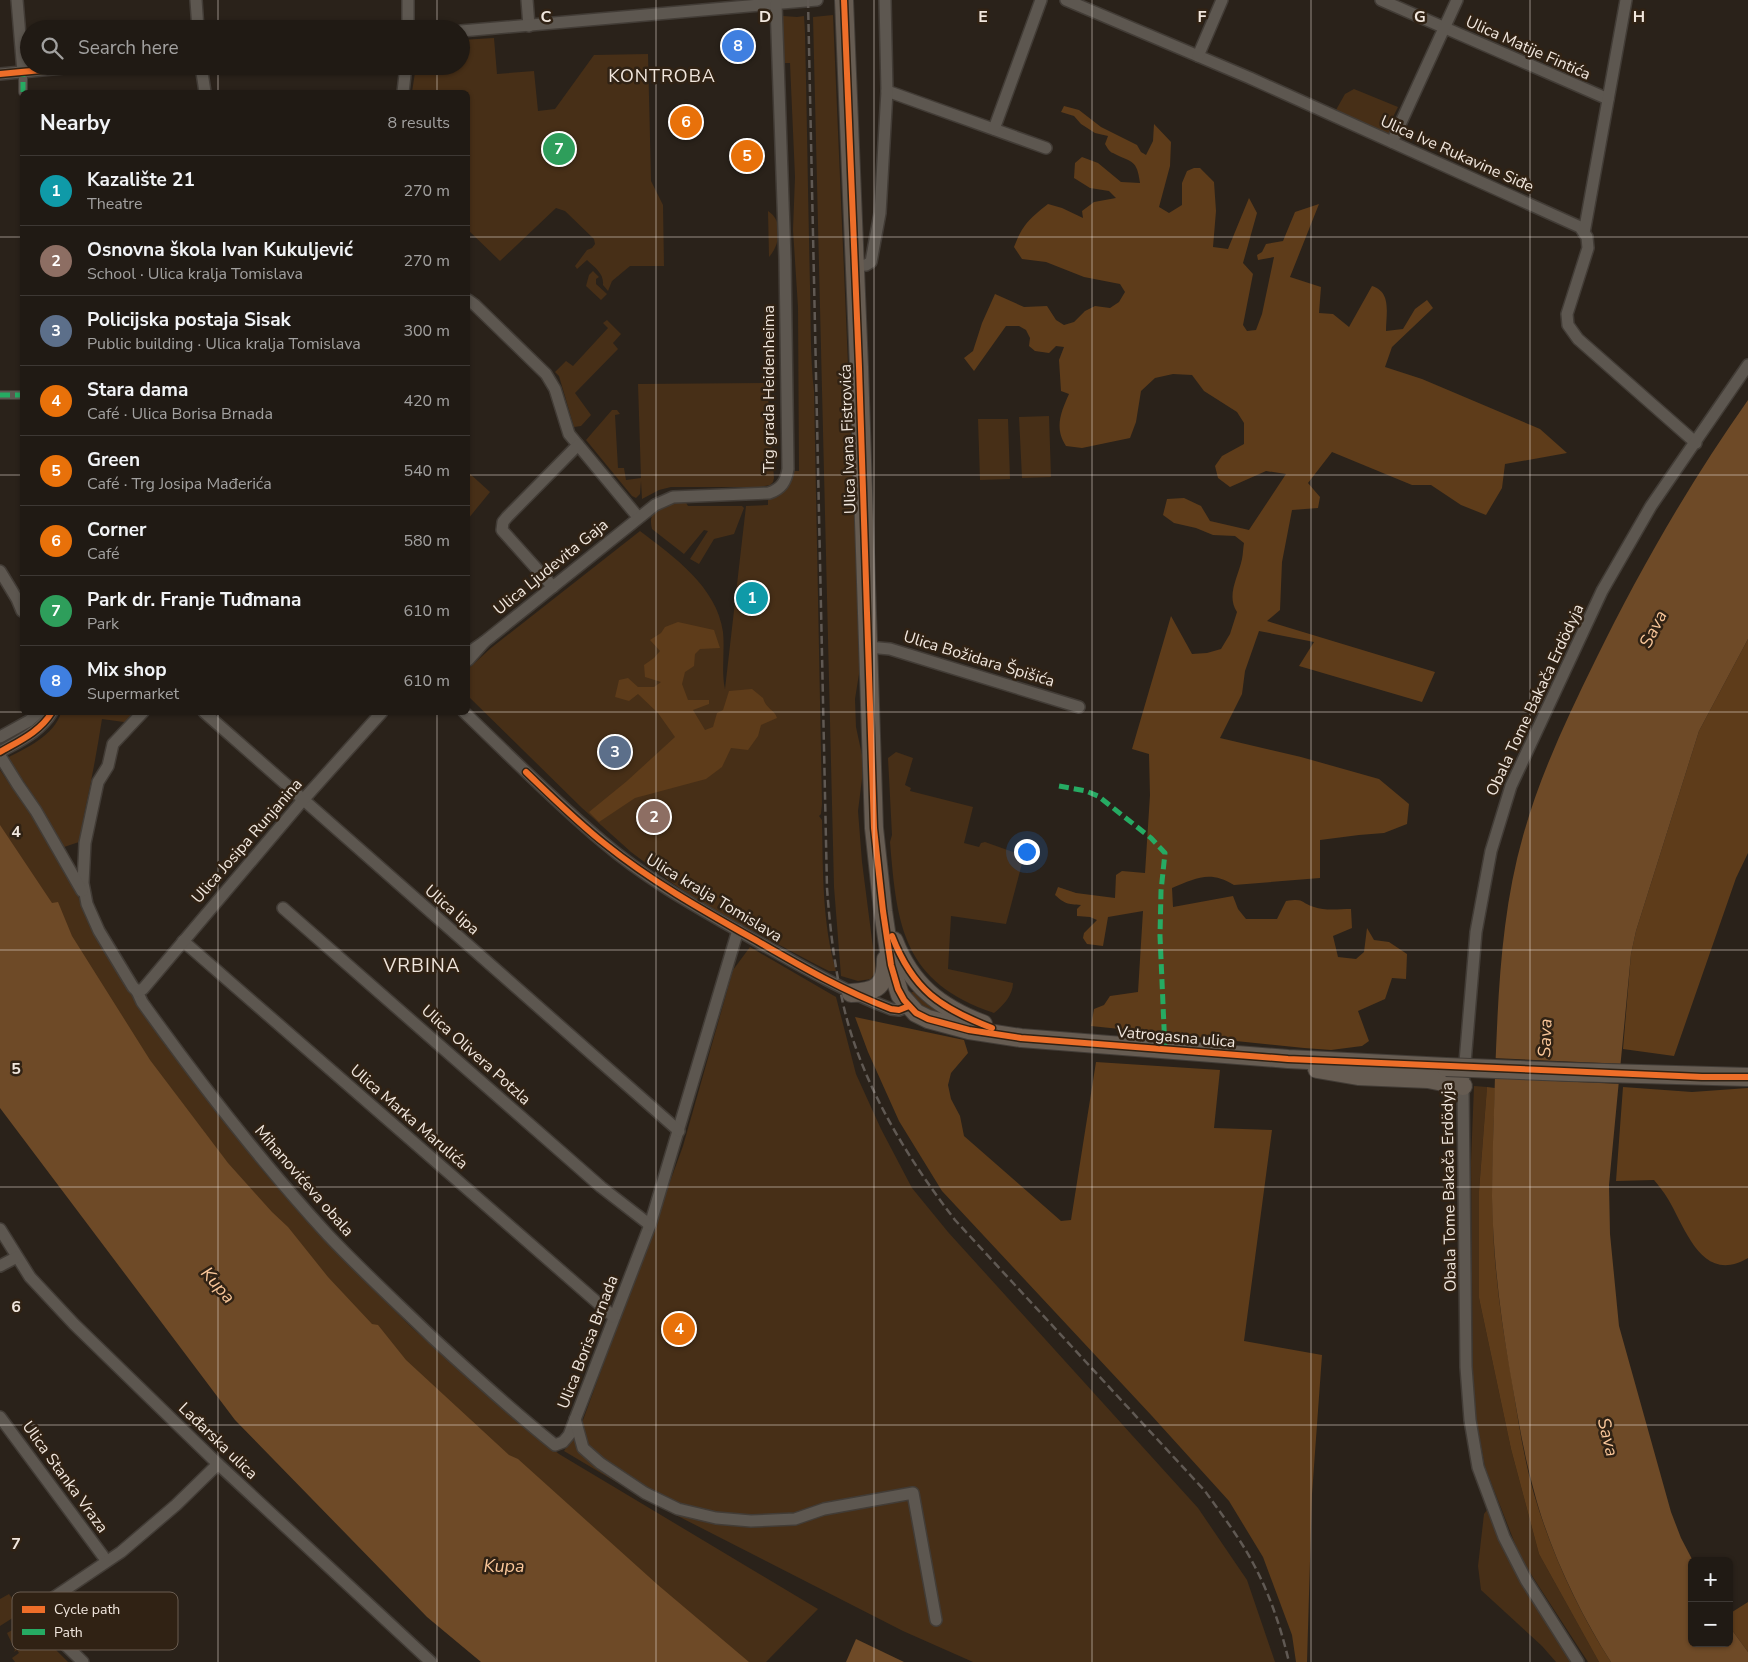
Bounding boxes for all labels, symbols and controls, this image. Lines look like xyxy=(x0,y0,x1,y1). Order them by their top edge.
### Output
text: C xyxy=(541,6,552,28)
text: D xyxy=(759,6,771,28)
text: E xyxy=(978,6,988,28)
text: F xyxy=(1198,6,1207,28)
text: G xyxy=(1414,6,1426,28)
text: H xyxy=(1633,6,1645,28)
street label: Ulica Matije Fintića xyxy=(1462,11,1594,85)
search box xyxy=(20,20,470,75)
pin: 8 xyxy=(722,27,754,65)
icon: search xyxy=(38,34,66,62)
text: Search here xyxy=(78,35,179,61)
district label: KONTROBA xyxy=(608,64,716,88)
pin: 6 xyxy=(670,103,702,141)
text: Nearby xyxy=(40,109,110,137)
street label: Ulica Ive Rukavine Siđe xyxy=(1377,110,1537,198)
text: 8 results xyxy=(388,112,450,134)
pin: 7 xyxy=(543,130,575,168)
pin: 5 xyxy=(731,137,763,175)
text: Kazalište 21 xyxy=(87,167,195,193)
text: 1 xyxy=(51,180,61,202)
text: 270 m xyxy=(403,180,450,202)
text: Theatre xyxy=(87,193,142,215)
text: Osnovna škola Ivan Kukuljević xyxy=(87,237,353,263)
text: 2 xyxy=(51,250,61,272)
text: 270 m xyxy=(403,250,450,272)
text: School · Ulica kralja Tomislava xyxy=(87,263,303,285)
street label: Trg grada Heidenheima xyxy=(758,305,780,473)
text: Policijska postaja Sisak xyxy=(87,307,291,333)
text: 3 xyxy=(51,320,61,342)
text: 300 m xyxy=(403,320,450,342)
text: Public building · Ulica kralja Tomislava xyxy=(87,333,361,355)
street label: Ulica Ivana Fistrovića xyxy=(834,364,862,514)
text: Stara dama xyxy=(87,377,188,403)
text: 4 xyxy=(51,390,61,412)
text: 420 m xyxy=(403,390,450,412)
text: Café · Ulica Borisa Brnada xyxy=(87,403,273,425)
text: Green xyxy=(87,447,140,473)
text: 5 xyxy=(51,460,61,482)
text: 540 m xyxy=(403,460,450,482)
text: Café · Trg Josipa Mađerića xyxy=(87,473,272,495)
street label: Ulica Ljudevita Gaja xyxy=(489,514,613,620)
text: Corner xyxy=(87,517,147,543)
text: 6 xyxy=(51,530,61,552)
text: 580 m xyxy=(403,530,450,552)
text: Café xyxy=(87,543,120,565)
pin: 1 xyxy=(736,579,768,617)
text: Park dr. Franje Tuđmana xyxy=(87,587,301,613)
text: 7 xyxy=(51,600,61,622)
text: 610 m xyxy=(403,600,450,622)
street label: Obala Tome Bakača Erdödyja xyxy=(1481,600,1589,800)
water label: Sava xyxy=(1633,606,1673,652)
text: Park xyxy=(87,613,119,635)
street label: Ulica Božidara Špišića xyxy=(901,626,1057,692)
text: Mix shop xyxy=(87,657,167,683)
text: 8 xyxy=(51,670,61,692)
text: 610 m xyxy=(403,670,450,692)
text: Supermarket xyxy=(87,683,179,705)
pin: 3 xyxy=(599,733,631,771)
street label: Ulica Josipa Runjanina xyxy=(187,774,307,908)
pin: 2 xyxy=(638,798,670,836)
text: 4 xyxy=(11,821,21,843)
your location xyxy=(1014,839,1040,865)
street label: Ulica kralja Tomislava xyxy=(642,849,786,947)
street label: Ulica lipa xyxy=(420,880,484,940)
district label: VRBINA xyxy=(382,953,461,979)
street label: Ulica Olivera Potzla xyxy=(416,1000,536,1110)
water label: Sava xyxy=(1532,1018,1558,1058)
street label: Vatrogasna ulica xyxy=(1115,1021,1236,1053)
text: 5 xyxy=(11,1058,21,1080)
street label: Ulica Marka Marulića xyxy=(345,1060,473,1174)
street label: Obala Tome Bakača Erdödyja xyxy=(1436,1082,1462,1292)
street label: Mihanovićeva obala xyxy=(249,1121,359,1241)
water label: Kupa xyxy=(195,1262,241,1308)
street label: Ulica Borisa Brnada xyxy=(552,1272,624,1412)
text: 6 xyxy=(11,1296,21,1318)
pin: 4 xyxy=(663,1310,695,1348)
street label: Lađarska ulica xyxy=(174,1398,262,1484)
water label: Sava xyxy=(1592,1415,1624,1459)
street label: Ulica Stanka Vraza xyxy=(17,1416,113,1538)
text: 7 xyxy=(11,1533,21,1555)
water label: Kupa xyxy=(483,1554,525,1578)
map controls xyxy=(1688,1557,1733,1647)
button: + xyxy=(1688,1557,1733,1602)
legend xyxy=(12,1592,178,1650)
text: Cycle path xyxy=(54,1600,120,1619)
button: − xyxy=(1688,1602,1733,1647)
text: Path xyxy=(54,1623,83,1642)

